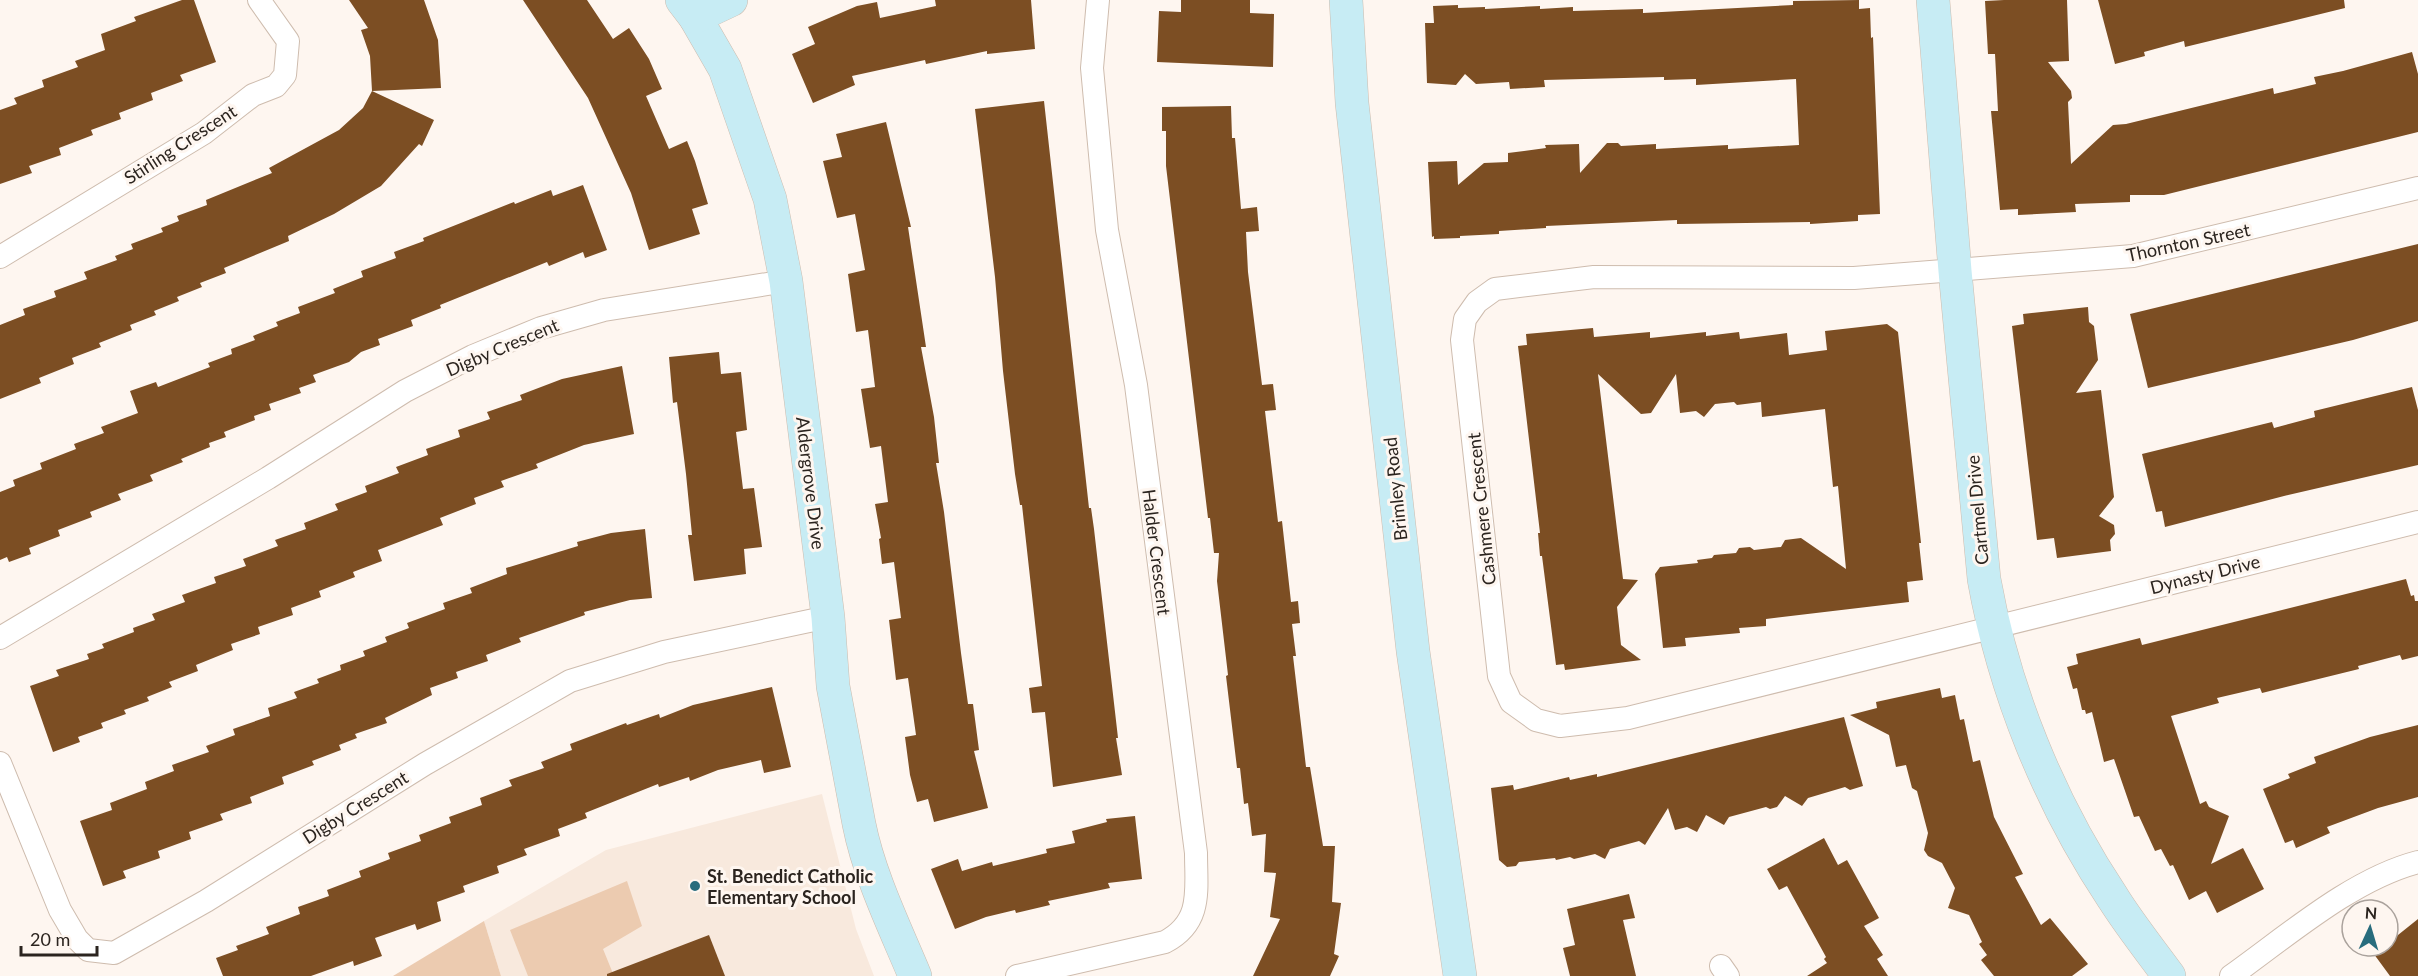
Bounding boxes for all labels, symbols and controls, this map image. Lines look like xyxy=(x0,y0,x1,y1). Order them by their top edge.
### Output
street label: Stirling Crescent xyxy=(120,99,241,188)
street label: Thornton Street xyxy=(2124,218,2252,266)
street label: Digby Crescent xyxy=(442,313,562,381)
street label: Aldergrove Drive xyxy=(792,415,830,551)
street label: Cashmere Crescent xyxy=(1462,431,1500,586)
street label: Brimley Road xyxy=(1379,436,1411,542)
street label: Cartmel Drive xyxy=(1961,454,1993,566)
street label: Halder Crescent xyxy=(1138,488,1176,617)
street label: Dynasty Drive xyxy=(2148,550,2262,598)
street label: Digby Crescent xyxy=(298,766,412,848)
place label: St. Benedict Catholic Elementary School xyxy=(707,865,874,908)
marker: St. Benedict Catholic Elementary School xyxy=(688,879,702,893)
north arrow xyxy=(2340,898,2400,958)
text: N xyxy=(2364,903,2378,922)
scale bar xyxy=(21,919,98,957)
text: 20 m xyxy=(30,928,70,950)

